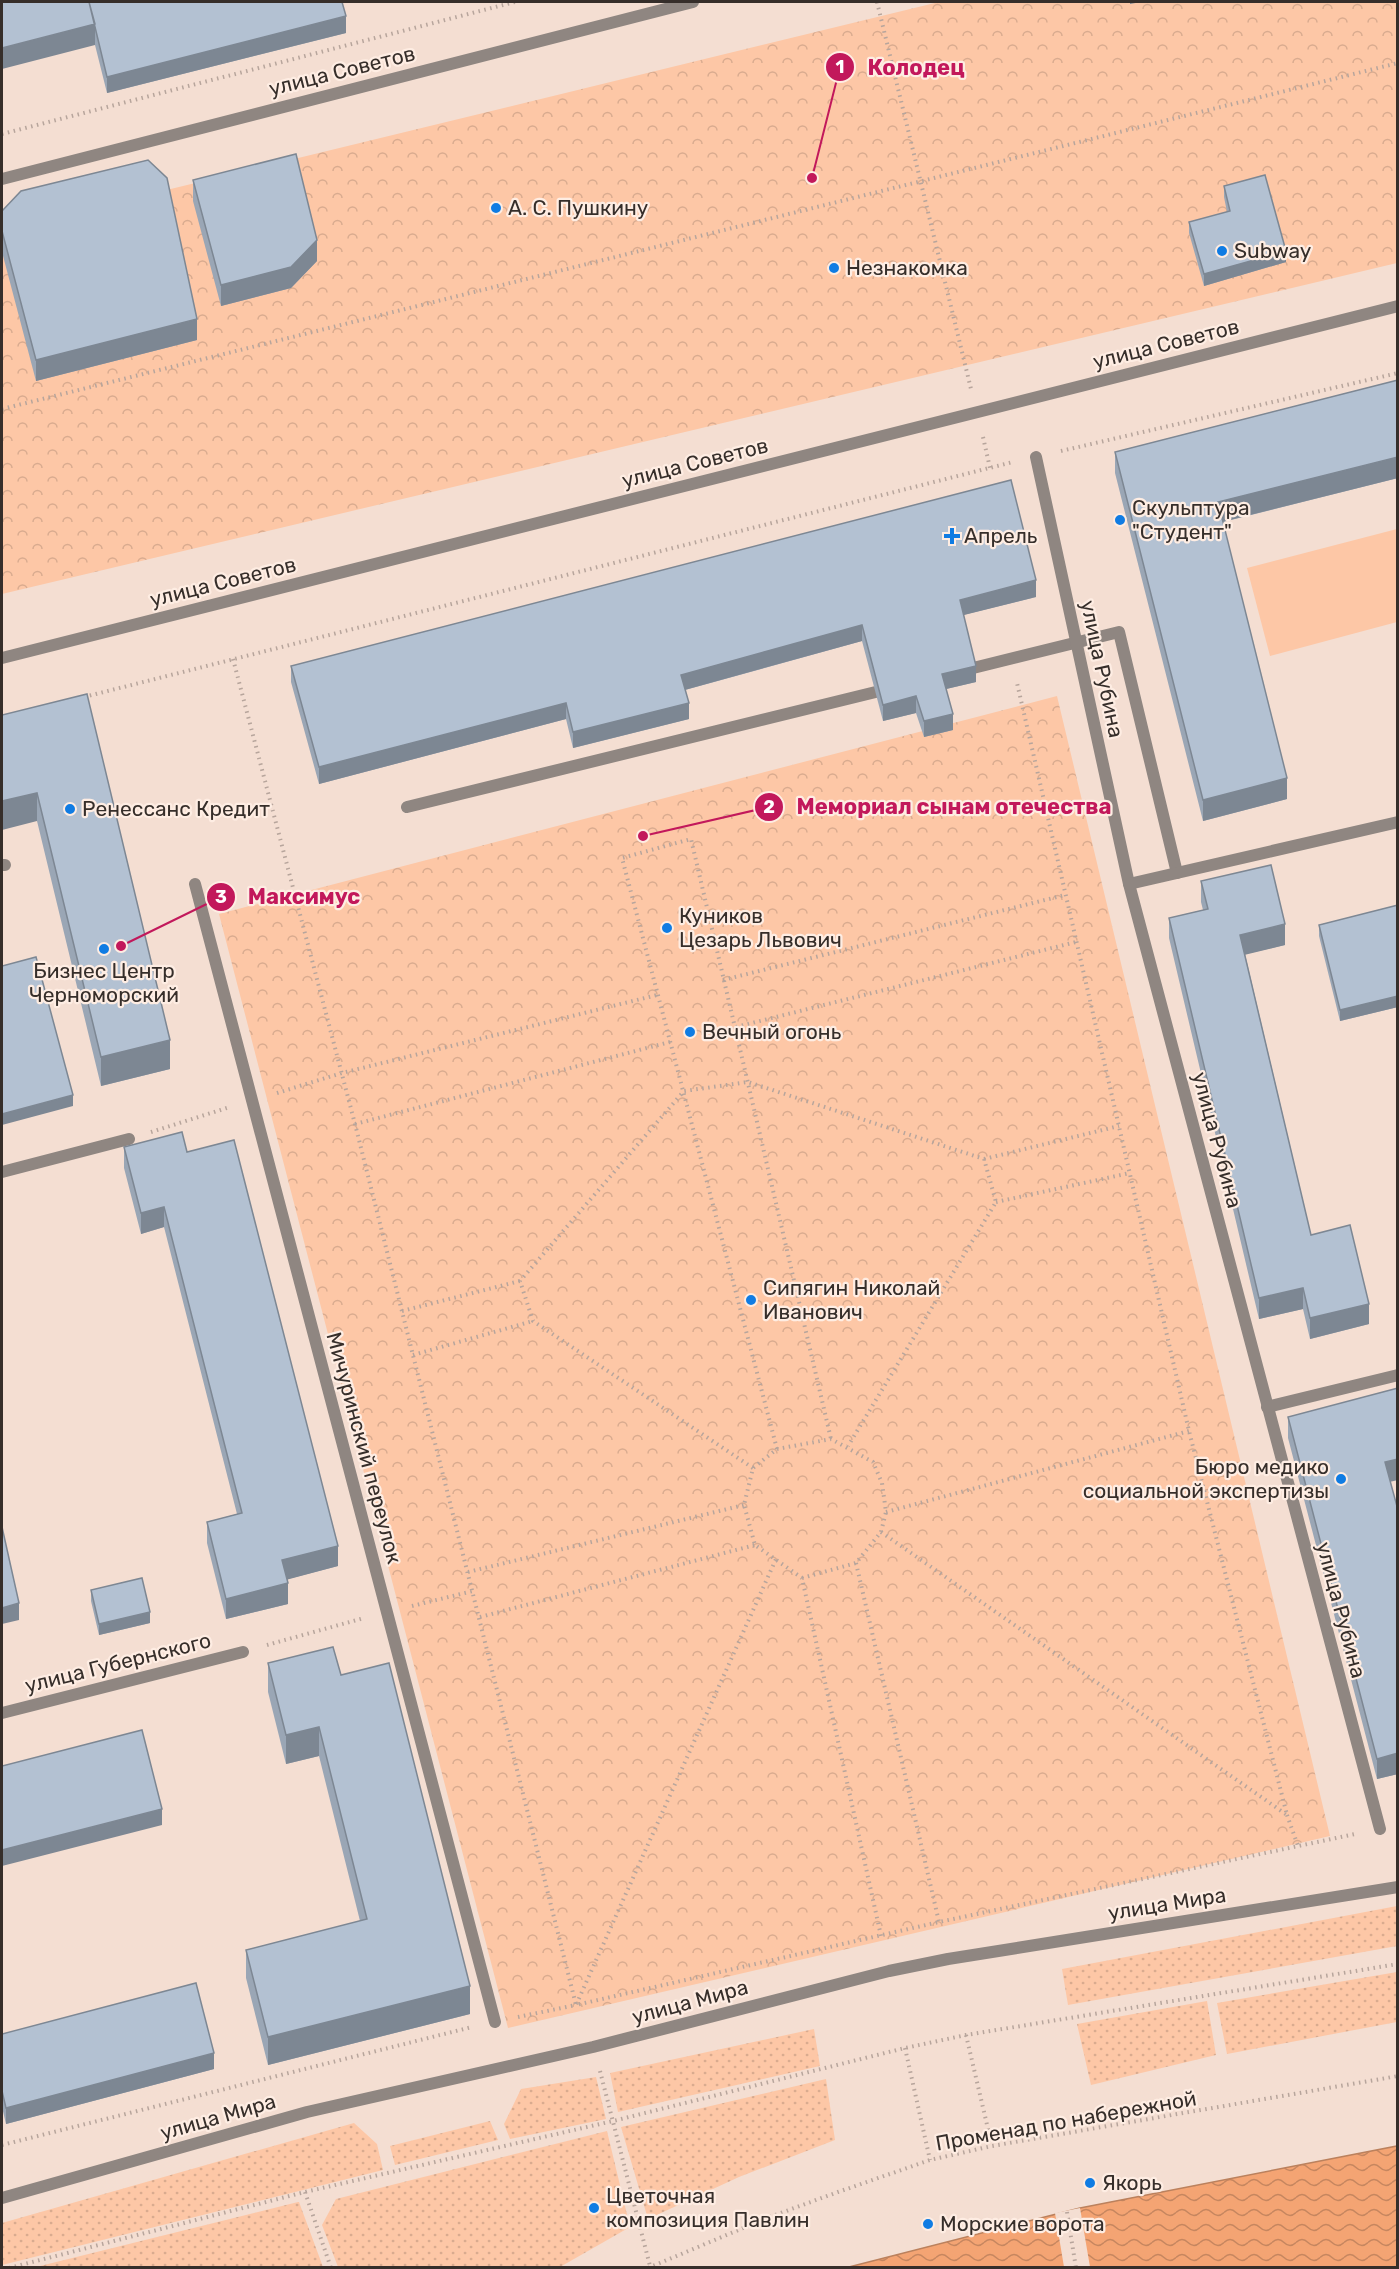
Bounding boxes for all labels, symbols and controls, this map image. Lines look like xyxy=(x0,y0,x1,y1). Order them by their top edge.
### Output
street label: улица Советов xyxy=(266,40,418,101)
callout: Колодец xyxy=(825,47,976,87)
text: Колодец xyxy=(867,54,965,81)
text: 1 xyxy=(836,56,844,78)
place label: А. С. Пушкину xyxy=(508,195,648,220)
marker: А. С. Пушкину xyxy=(489,201,503,215)
place label: Subway xyxy=(1234,238,1312,263)
marker: Subway xyxy=(1215,244,1229,258)
place label: Незнакомка xyxy=(846,255,968,280)
marker: Незнакомка xyxy=(827,261,841,275)
street label: улица Советов xyxy=(1090,313,1242,374)
street label: улица Советов xyxy=(619,432,771,493)
place label: Скульптура "Студент" xyxy=(1132,495,1250,544)
marker: Скульптура "Студент" xyxy=(1113,513,1127,527)
place label: Апрель xyxy=(964,523,1037,548)
marker: Апрель xyxy=(945,529,959,543)
street label: улица Советов xyxy=(147,551,299,612)
street label: улица Рубина xyxy=(1076,598,1129,740)
callout: Мемориал сынам отечества xyxy=(754,787,1123,827)
text: Мемориал сынам отечества xyxy=(797,793,1112,820)
place label: Ренессанс Кредит xyxy=(82,796,270,821)
text: 2 xyxy=(763,796,775,818)
marker: Ренессанс Кредит xyxy=(63,802,77,816)
callout: Максимус xyxy=(206,877,373,917)
text: Максимус xyxy=(248,883,360,910)
text: 3 xyxy=(215,886,227,908)
place label: Куников Цезарь Львович xyxy=(679,903,842,952)
marker: Куников Цезарь Львович xyxy=(660,921,674,935)
marker: Бизнес Центр Черноморский xyxy=(97,942,111,956)
place label: Бизнес Центр Черноморский xyxy=(29,958,179,1007)
place label: Вечный огонь xyxy=(702,1019,841,1044)
marker: Вечный огонь xyxy=(683,1025,697,1039)
street label: улица Рубина xyxy=(1187,1069,1248,1211)
place label: Сипягин Николай Иванович xyxy=(763,1275,940,1324)
marker: Сипягин Николай Иванович xyxy=(744,1293,758,1307)
street label: Мичуринский переулок xyxy=(322,1329,407,1566)
place label: Бюро медико социальной экспертизы xyxy=(1083,1454,1329,1503)
marker: Бюро медико социальной экспертизы xyxy=(1334,1472,1348,1486)
street label: улица Рубина xyxy=(1311,1539,1372,1681)
street label: улица Губернского xyxy=(22,1627,214,1698)
street label: улица Мира xyxy=(1106,1882,1228,1925)
street label: улица Мира xyxy=(629,1974,751,2029)
street label: Променад по набережной xyxy=(934,2085,1198,2156)
street label: улица Мира xyxy=(157,2088,279,2145)
place label: Якорь xyxy=(1102,2170,1162,2195)
marker: Якорь xyxy=(1083,2176,1097,2190)
place label: Цветочная композиция Павлин xyxy=(606,2183,810,2232)
marker: Цветочная композиция Павлин xyxy=(587,2201,601,2215)
place label: Морские ворота xyxy=(940,2211,1105,2236)
marker: Морские ворота xyxy=(921,2217,935,2231)

